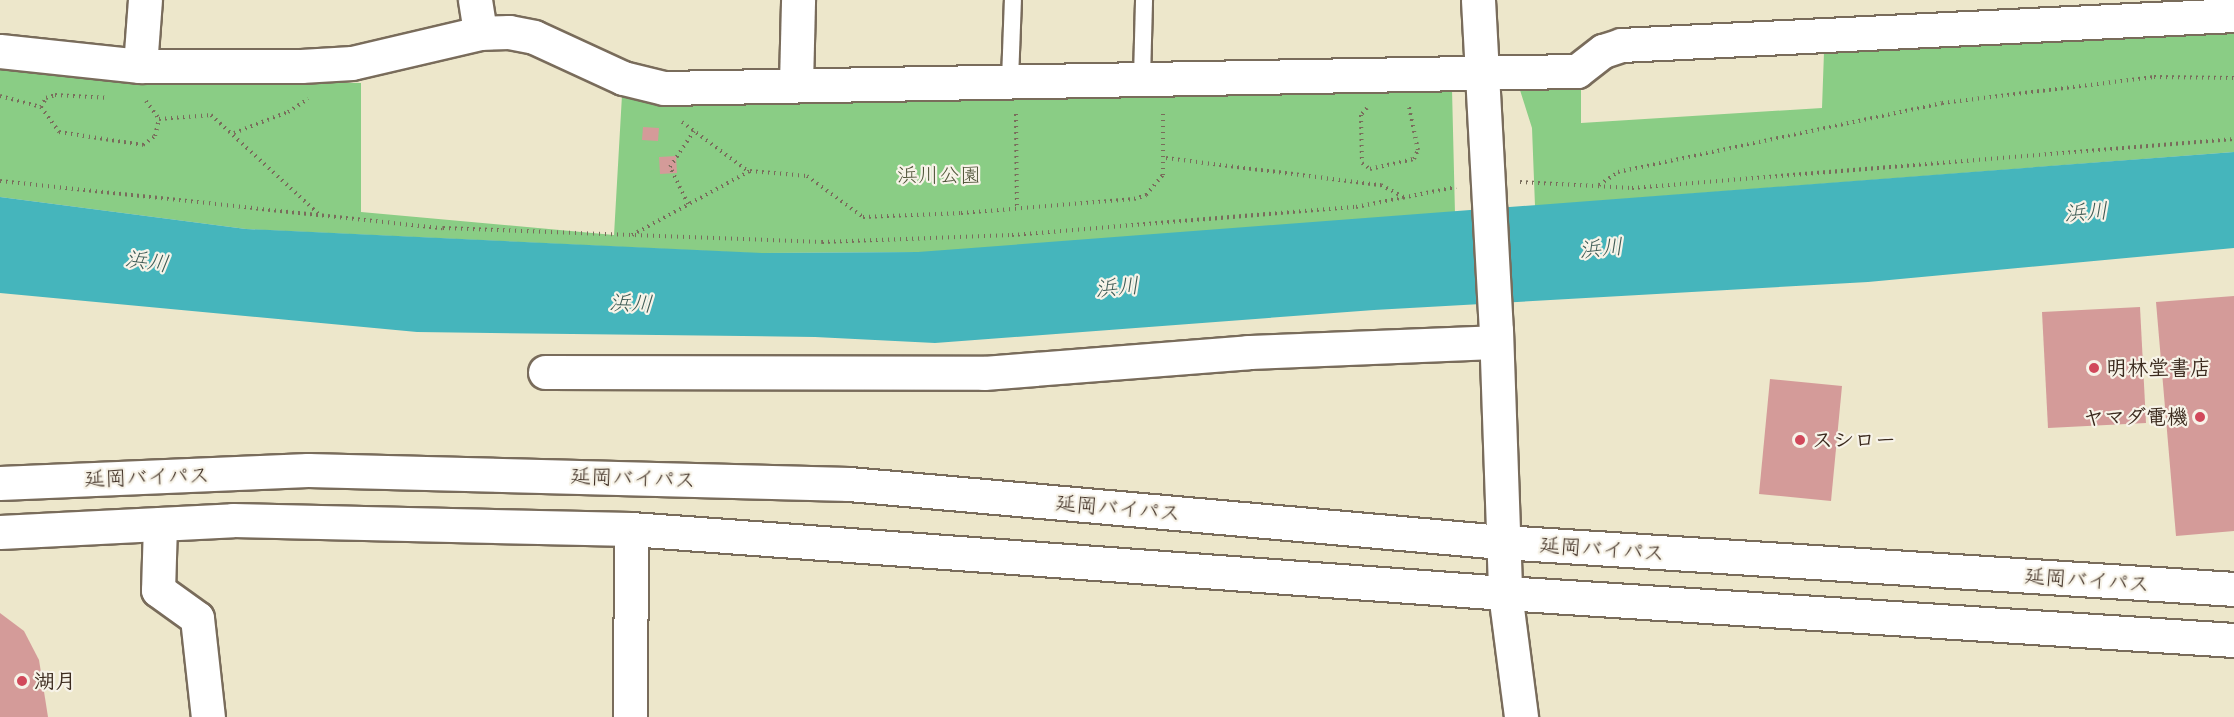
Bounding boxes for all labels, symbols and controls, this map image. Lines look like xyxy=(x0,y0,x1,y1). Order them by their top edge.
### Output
park label: 浜川公園 xyxy=(897,162,981,188)
water label: 浜川 xyxy=(2063,197,2109,227)
water label: 浜川 xyxy=(1578,233,1624,263)
water label: 浜川 xyxy=(123,245,171,277)
water label: 浜川 xyxy=(1094,272,1140,302)
water label: 浜川 xyxy=(608,289,654,317)
place label: 明林堂書店 xyxy=(2106,355,2211,381)
marker: 明林堂書店 xyxy=(2087,361,2101,375)
place label: ヤマダ電機 xyxy=(2083,404,2188,430)
marker: ヤマダ電機 xyxy=(2193,410,2207,424)
place label: スシロー xyxy=(1812,427,1896,453)
marker: スシロー xyxy=(1793,433,1807,447)
street label: 延岡バイパス xyxy=(84,462,210,492)
street label: 延岡バイパス xyxy=(570,463,696,493)
street label: 延岡バイパス xyxy=(1054,490,1182,526)
street label: 延岡バイパス xyxy=(1538,532,1666,566)
street label: 延岡バイパス xyxy=(2023,563,2151,597)
place label: 湖月 xyxy=(34,668,76,694)
marker: 湖月 xyxy=(15,674,29,688)

